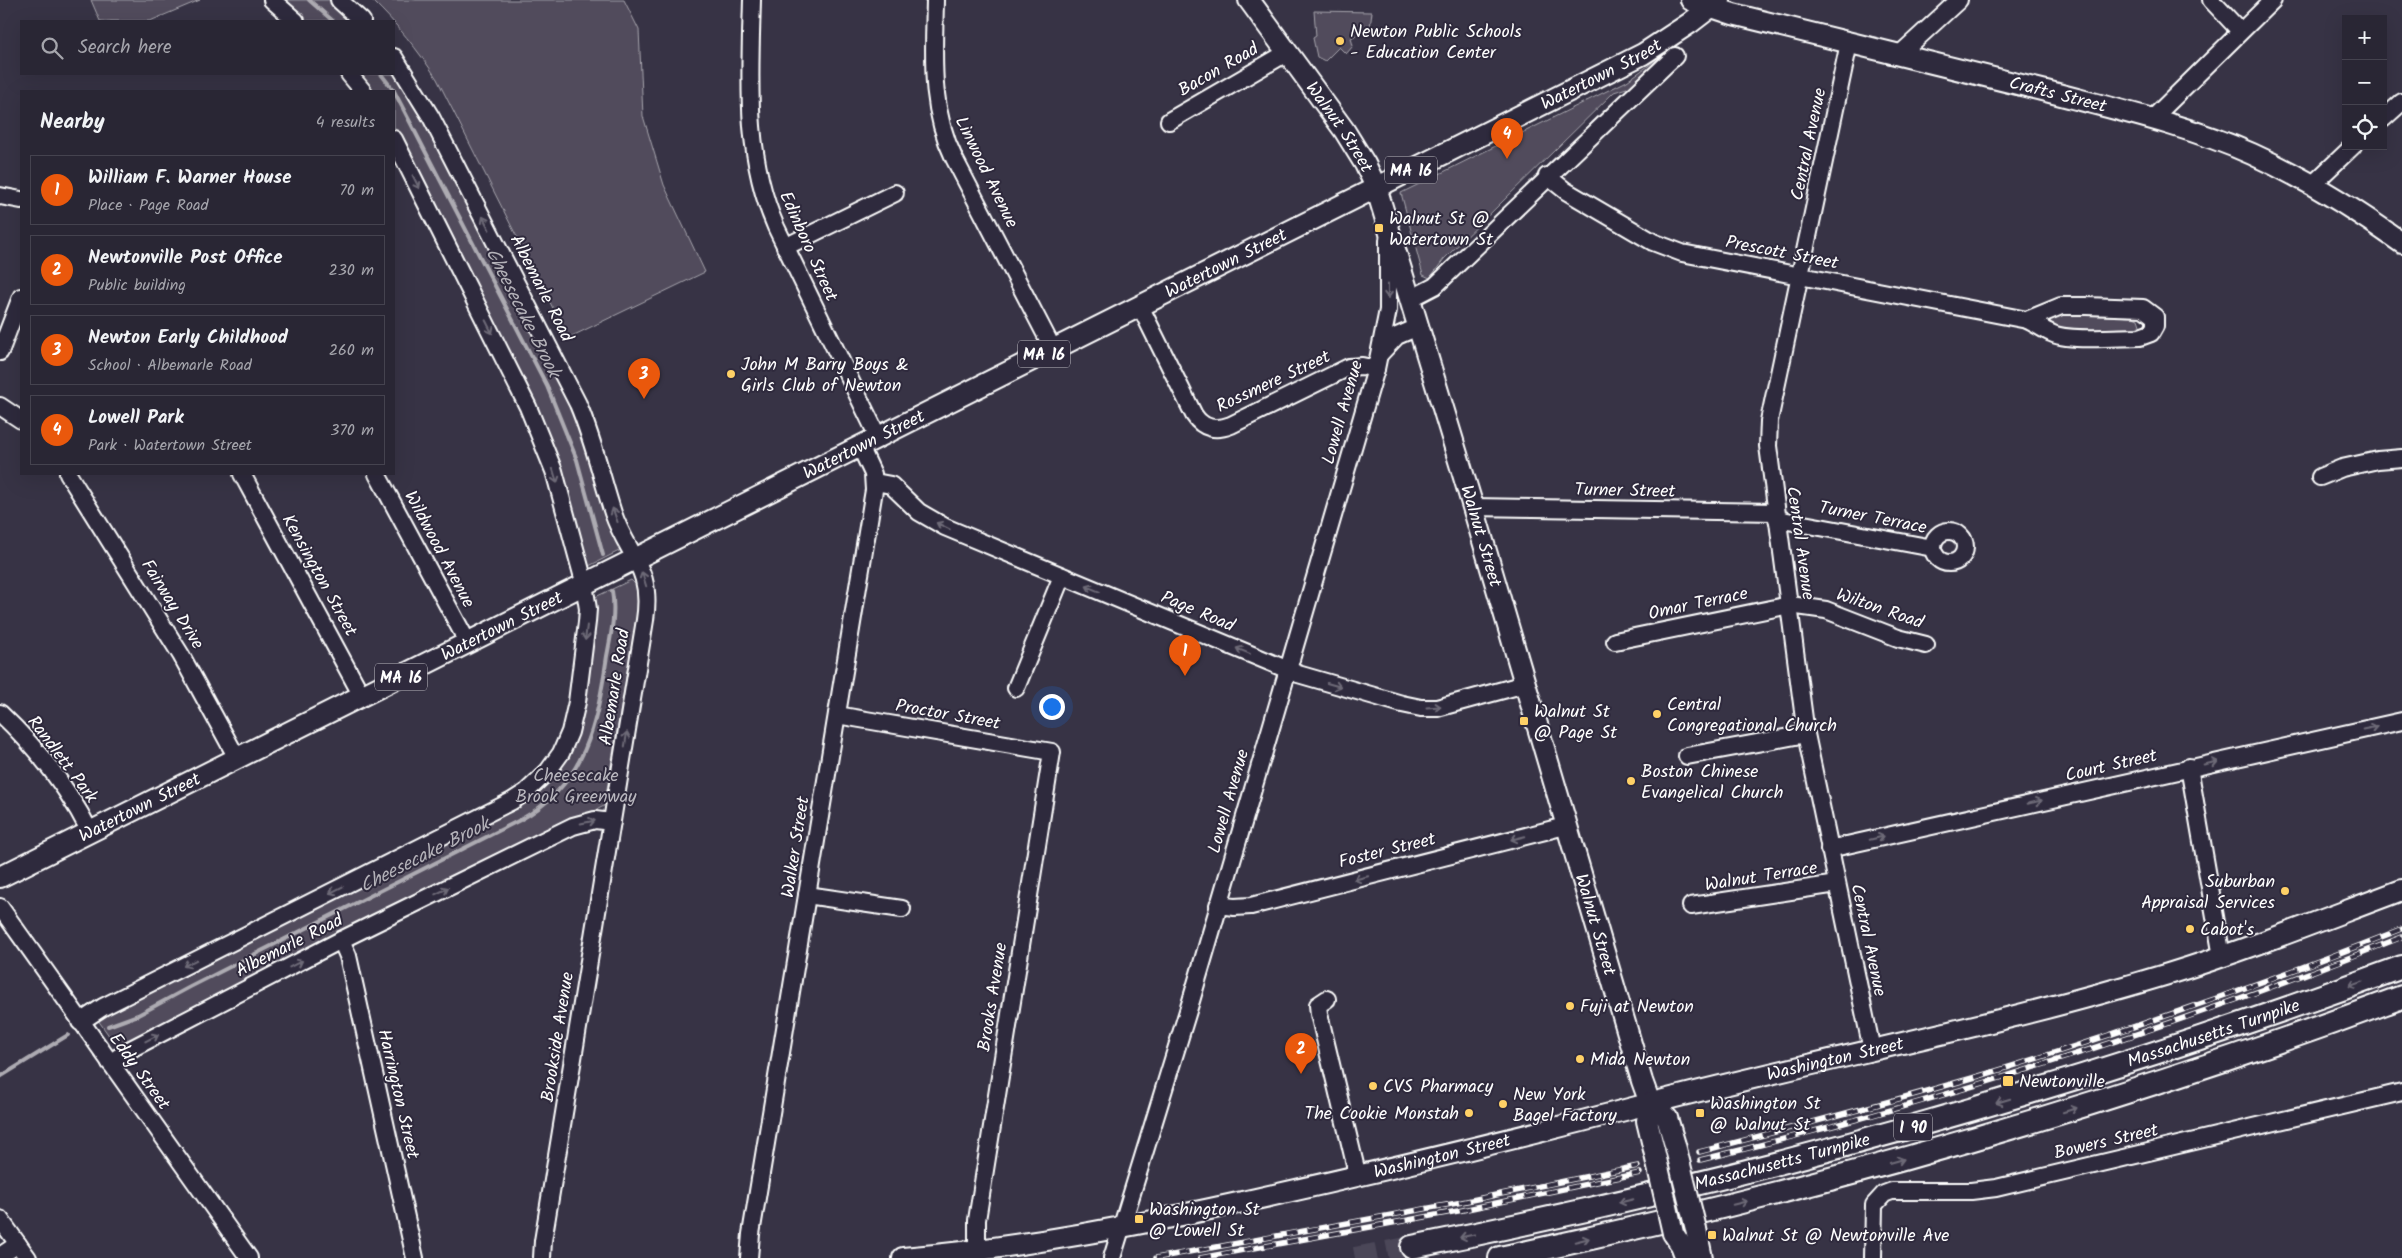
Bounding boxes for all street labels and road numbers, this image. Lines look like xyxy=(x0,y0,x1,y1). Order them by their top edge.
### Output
street label: Watertown Street xyxy=(1536,32,1669,119)
street label: Bacon Road xyxy=(1173,35,1265,105)
street label: Crafts Street xyxy=(2006,69,2110,122)
street label: Walnut Street xyxy=(1297,76,1380,179)
street label: Central Avenue xyxy=(1783,85,1836,203)
street label: Linwood Avenue xyxy=(946,112,1025,234)
road number: MA 16 xyxy=(1385,156,1437,184)
street label: Edinboro Street xyxy=(770,187,845,307)
street label: Watertown Street xyxy=(1160,221,1294,307)
street label: Prescott Street xyxy=(1723,228,1842,279)
street label: Albemarle Road xyxy=(501,230,581,348)
road number: MA 16 xyxy=(1018,340,1070,368)
street label: Rossmere Street xyxy=(1212,343,1337,422)
street label: Lowell Avenue xyxy=(1315,357,1372,468)
street label: Watertown Street xyxy=(798,402,931,489)
street label: Turner Street xyxy=(1574,476,1677,507)
street label: Walnut Street xyxy=(1451,482,1509,592)
street label: Central Avenue xyxy=(1777,485,1822,602)
street label: Wildwood Avenue xyxy=(396,486,482,614)
street label: Turner Terrace xyxy=(1816,494,1929,543)
street label: Kensington Street xyxy=(273,509,365,643)
street label: Fairway Drive xyxy=(132,554,211,656)
street label: Omar Terrace xyxy=(1646,580,1751,629)
street label: Wilton Road xyxy=(1832,581,1928,638)
street label: Watertown Street xyxy=(436,584,569,670)
street label: Page Road xyxy=(1156,584,1240,641)
street label: Albemarle Road xyxy=(592,626,639,748)
road number: MA 16 xyxy=(375,664,427,690)
street label: Proctor Street xyxy=(893,692,1003,739)
street label: Randlett Park xyxy=(19,710,105,811)
street label: Court Street xyxy=(2063,742,2161,791)
street label: Lowell Avenue xyxy=(1201,746,1258,857)
street label: Watertown Street xyxy=(74,765,207,851)
street label: Walker Street xyxy=(774,793,819,900)
street label: Foster Street xyxy=(1336,825,1440,878)
street label: Walnut Terrace xyxy=(1703,854,1820,901)
street label: Walnut Street xyxy=(1566,870,1624,980)
street label: Central Avenue xyxy=(1841,881,1894,999)
street label: Albemarle Road xyxy=(231,906,349,986)
street label: Brooks Avenue xyxy=(971,941,1016,1054)
street label: Brookside Avenue xyxy=(534,970,583,1104)
street label: Massachusetts Turnpike xyxy=(2124,992,2304,1077)
street label: Eddy Street xyxy=(101,1027,178,1118)
street label: Harrington Street xyxy=(369,1027,427,1163)
street label: Washington Street xyxy=(1764,1030,1908,1090)
road number: I 90 xyxy=(1894,1114,1932,1140)
street label: Bowers Street xyxy=(2051,1116,2162,1169)
street label: Washington Street xyxy=(1371,1126,1515,1188)
street label: Massachusetts Turnpike xyxy=(1692,1126,1874,1200)

